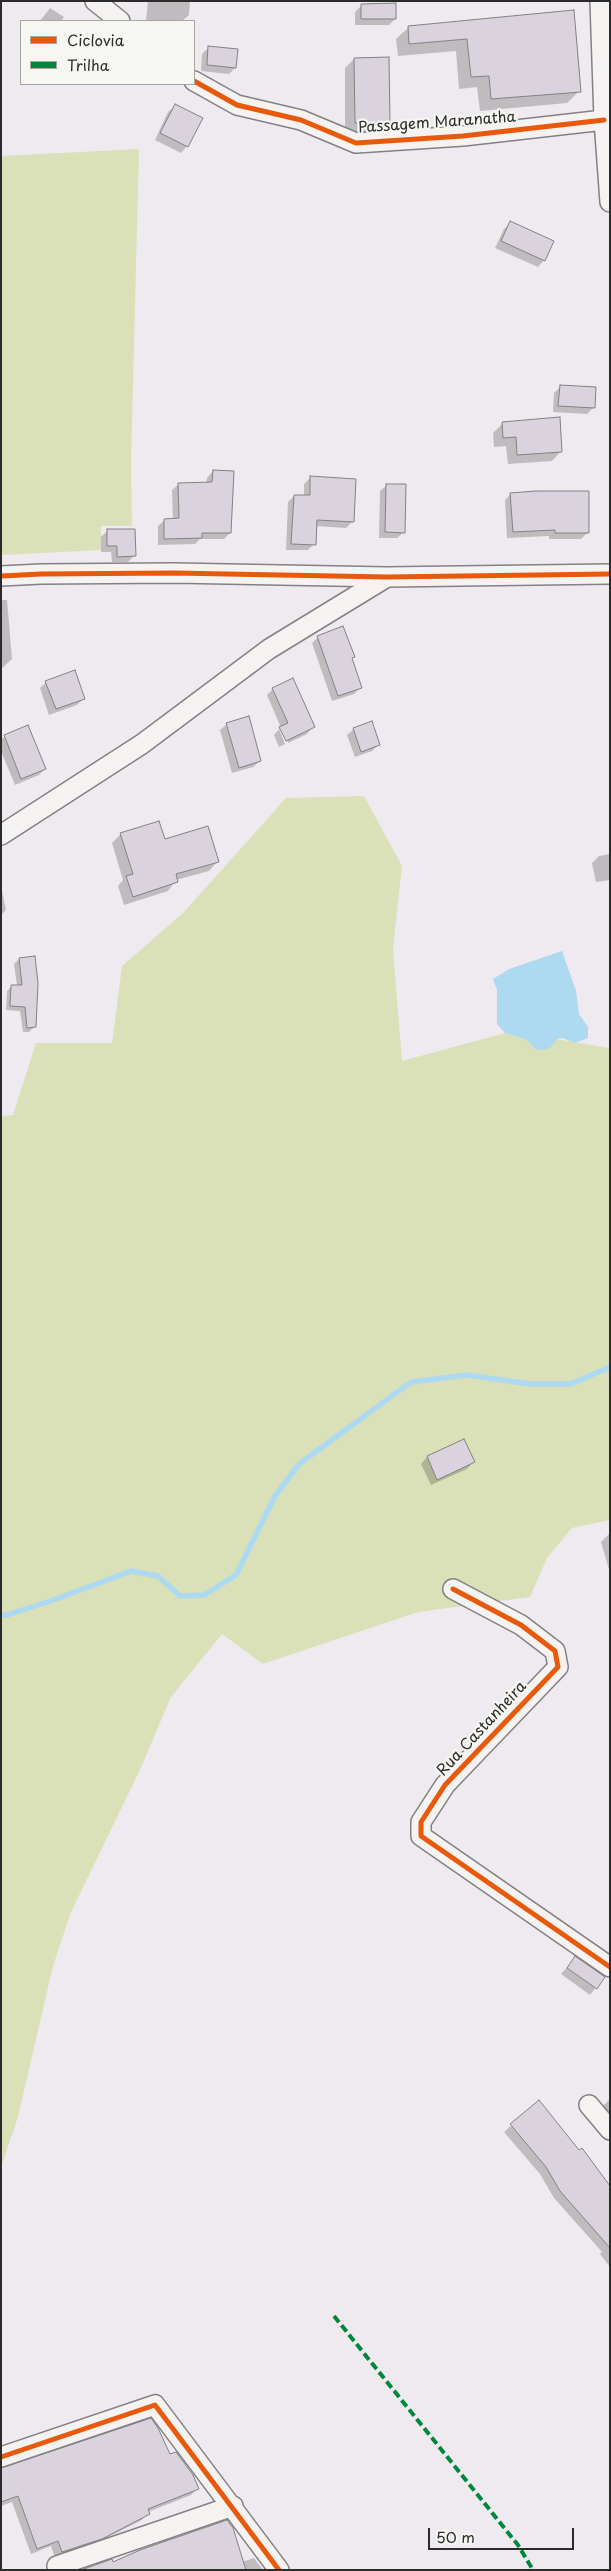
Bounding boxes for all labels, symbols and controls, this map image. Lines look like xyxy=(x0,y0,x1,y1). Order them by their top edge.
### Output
legend xyxy=(20,20,195,85)
text: Ciclovia xyxy=(67,28,124,51)
text: Trilha xyxy=(67,53,109,76)
street label: Passagem Maranatha xyxy=(358,109,516,137)
street label: Rua Castanheira xyxy=(434,1678,530,1780)
scale bar xyxy=(431,2518,577,2550)
text: 50 m xyxy=(436,2525,475,2548)

